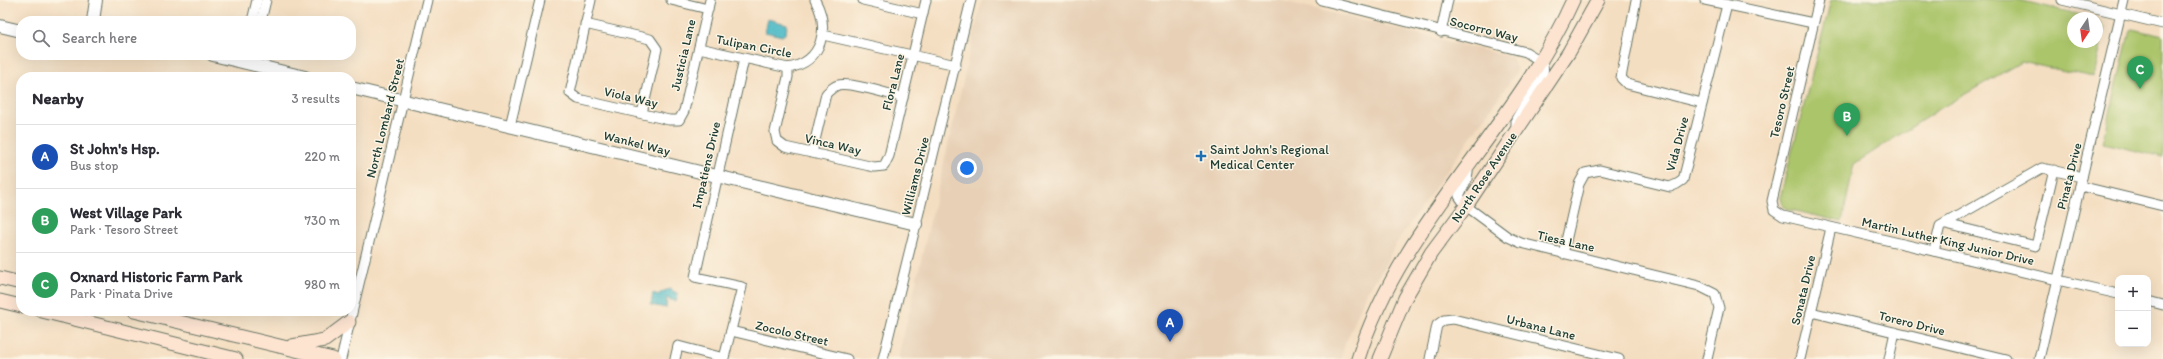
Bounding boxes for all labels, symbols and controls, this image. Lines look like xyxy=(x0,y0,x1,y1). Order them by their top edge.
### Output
north arrow xyxy=(2067,12,2103,48)
street label: Socorro Way xyxy=(1448,13,1520,45)
search box xyxy=(16,16,356,60)
street label: Justicia Lane xyxy=(667,18,699,92)
icon: search xyxy=(30,27,52,49)
text: Search here xyxy=(62,29,137,47)
street label: Tulipan Circle xyxy=(715,31,793,61)
street label: Flora Lane xyxy=(879,52,907,112)
pin: C xyxy=(2127,56,2153,89)
street label: North Lombard Street xyxy=(363,57,407,179)
street label: Tesoro Street xyxy=(1766,64,1798,140)
street label: Viola Way xyxy=(603,84,659,110)
text: Nearby xyxy=(32,88,84,108)
text: 3 results xyxy=(291,91,340,106)
pin: B xyxy=(1834,103,1860,136)
street label: Vida Drive xyxy=(1662,115,1692,173)
street label: Impatiens Drive xyxy=(689,120,723,210)
street label: Wankel Way xyxy=(602,127,672,159)
street label: North Rose Avenue xyxy=(1448,129,1520,225)
street label: Vinca Way xyxy=(803,130,863,158)
street label: Williams Drive xyxy=(898,135,932,217)
text: St John's Hsp. xyxy=(70,140,160,158)
street label: Pinata Drive xyxy=(2053,141,2085,211)
place label: Saint John's Regional Medical Center xyxy=(1210,142,1329,172)
text: A xyxy=(41,149,49,164)
text: 220 m xyxy=(304,149,340,164)
marker: Saint John's Regional Medical Center xyxy=(1195,150,1207,162)
text: Bus stop xyxy=(70,158,118,173)
your location xyxy=(957,158,977,178)
text: West Village Park xyxy=(70,204,182,222)
text: B xyxy=(41,213,49,228)
text: 730 m xyxy=(305,213,340,228)
street label: Martin Luther King Junior Drive xyxy=(1860,214,2036,268)
text: Park · Tesoro Street xyxy=(70,222,178,237)
street label: Tiesa Lane xyxy=(1536,227,1596,255)
street label: Sonata Drive xyxy=(1788,253,1818,327)
text: Oxnard Historic Farm Park xyxy=(70,268,243,286)
map controls xyxy=(2115,275,2151,347)
button: + xyxy=(2115,275,2151,311)
text: C xyxy=(41,277,49,292)
text: 980 m xyxy=(304,277,340,292)
text: Park · Pinata Drive xyxy=(70,286,173,301)
street label: Torero Drive xyxy=(1877,308,1947,338)
pin: A xyxy=(1157,309,1183,342)
street label: Urbana Lane xyxy=(1505,311,1577,343)
button: − xyxy=(2115,311,2151,347)
street label: Zocolo Street xyxy=(754,317,830,349)

